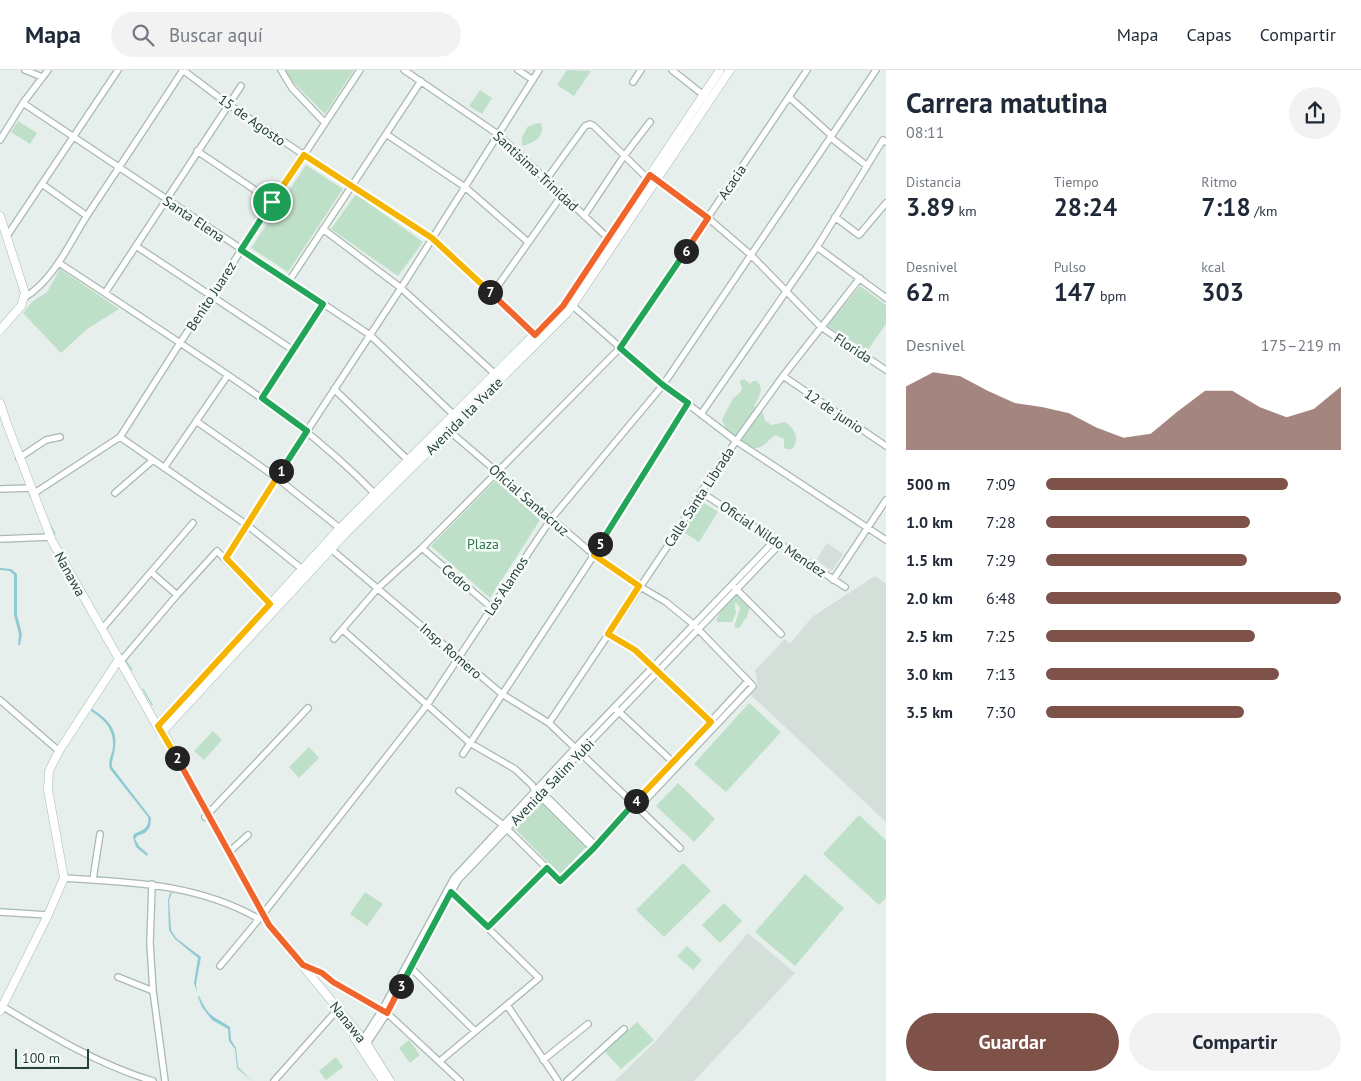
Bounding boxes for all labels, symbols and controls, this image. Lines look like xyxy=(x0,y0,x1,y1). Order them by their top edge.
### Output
search box xyxy=(111,12,461,57)
text: Mapa xyxy=(25,19,81,50)
icon: search xyxy=(129,21,157,49)
text: Buscar aquí xyxy=(169,23,263,47)
text: Mapa xyxy=(1117,23,1159,46)
text: Capas xyxy=(1187,23,1232,46)
text: Compartir xyxy=(1260,23,1336,46)
text: Carrera matutina xyxy=(906,84,1108,121)
button: share xyxy=(1289,87,1341,139)
street label: 15 de Agosto xyxy=(215,90,289,150)
text: 08:11 xyxy=(906,122,944,142)
street label: Santisima Trinidad xyxy=(490,127,582,215)
street label: Acacia xyxy=(714,161,750,203)
text: Distancia xyxy=(906,173,961,191)
text: Tiempo xyxy=(1054,173,1099,191)
text: Ritmo xyxy=(1201,173,1237,191)
pin xyxy=(251,181,293,223)
icon: arrive xyxy=(258,188,286,216)
text: 3.89 xyxy=(906,191,955,223)
text: 28:24 xyxy=(1054,191,1117,223)
text: 7:18 xyxy=(1201,191,1251,223)
street label: Santa Elena xyxy=(160,192,228,246)
text: km xyxy=(955,202,977,220)
text: /km xyxy=(1251,202,1277,220)
pin: 6 xyxy=(674,238,698,264)
text: 6 xyxy=(683,242,690,260)
street label: Benito Juarez xyxy=(182,258,240,334)
text: Desnivel xyxy=(906,258,957,276)
text: Pulso xyxy=(1054,258,1086,276)
text: kcal xyxy=(1201,258,1225,276)
text: 62 xyxy=(906,276,934,308)
text: 147 xyxy=(1054,276,1096,308)
text: 303 xyxy=(1201,276,1244,308)
pin: 7 xyxy=(478,280,502,304)
text: 7 xyxy=(487,283,494,301)
text: m xyxy=(934,287,949,305)
text: bpm xyxy=(1096,287,1126,305)
street label: Florida xyxy=(831,329,875,367)
text: Desnivel xyxy=(906,335,965,355)
text: 175–219 m xyxy=(1261,335,1341,355)
street label: Avenida Ita Yvate xyxy=(421,373,507,459)
street label: 12 de junio xyxy=(801,385,867,437)
street label: Calle Santa Librada xyxy=(660,443,738,551)
pin: 1 xyxy=(268,458,294,484)
street label: Oficial Santacruz xyxy=(485,460,573,540)
text: 1 xyxy=(278,462,285,480)
text: 500 m xyxy=(906,474,950,494)
text: 7:09 xyxy=(986,474,1016,494)
street label: Oficial Nildo Mendez xyxy=(716,497,830,581)
text: 1.0 km xyxy=(906,512,953,532)
text: 7:28 xyxy=(986,512,1016,532)
pin: 5 xyxy=(588,532,612,556)
park label: Plaza xyxy=(467,535,499,553)
text: 5 xyxy=(597,535,604,553)
street label: Nanawa xyxy=(50,549,90,599)
text: 1.5 km xyxy=(906,550,953,570)
text: 7:29 xyxy=(986,550,1016,570)
street label: Los Alamos xyxy=(480,553,532,619)
street label: Cedro xyxy=(438,560,476,596)
text: 2.0 km xyxy=(906,588,953,608)
text: 6:48 xyxy=(986,588,1016,608)
street label: Insp. Romero xyxy=(416,619,486,683)
text: 2.5 km xyxy=(906,626,953,646)
text: 7:25 xyxy=(986,626,1016,646)
text: 3.0 km xyxy=(906,664,953,684)
text: 7:13 xyxy=(986,664,1016,684)
text: 3.5 km xyxy=(906,702,953,722)
text: 7:30 xyxy=(986,702,1016,722)
street label: Avenida Salim Yubi xyxy=(506,735,598,829)
pin: 2 xyxy=(164,746,190,770)
text: 2 xyxy=(174,749,181,767)
pin: 4 xyxy=(624,788,648,814)
text: 4 xyxy=(633,792,640,810)
pin: 3 xyxy=(388,974,414,998)
text: 3 xyxy=(398,977,405,995)
street label: Nanawa xyxy=(326,998,370,1046)
button: Guardar xyxy=(906,1013,1119,1071)
button: Compartir xyxy=(1129,1013,1341,1071)
scale bar xyxy=(15,1046,89,1069)
text: 100 m xyxy=(22,1049,60,1067)

